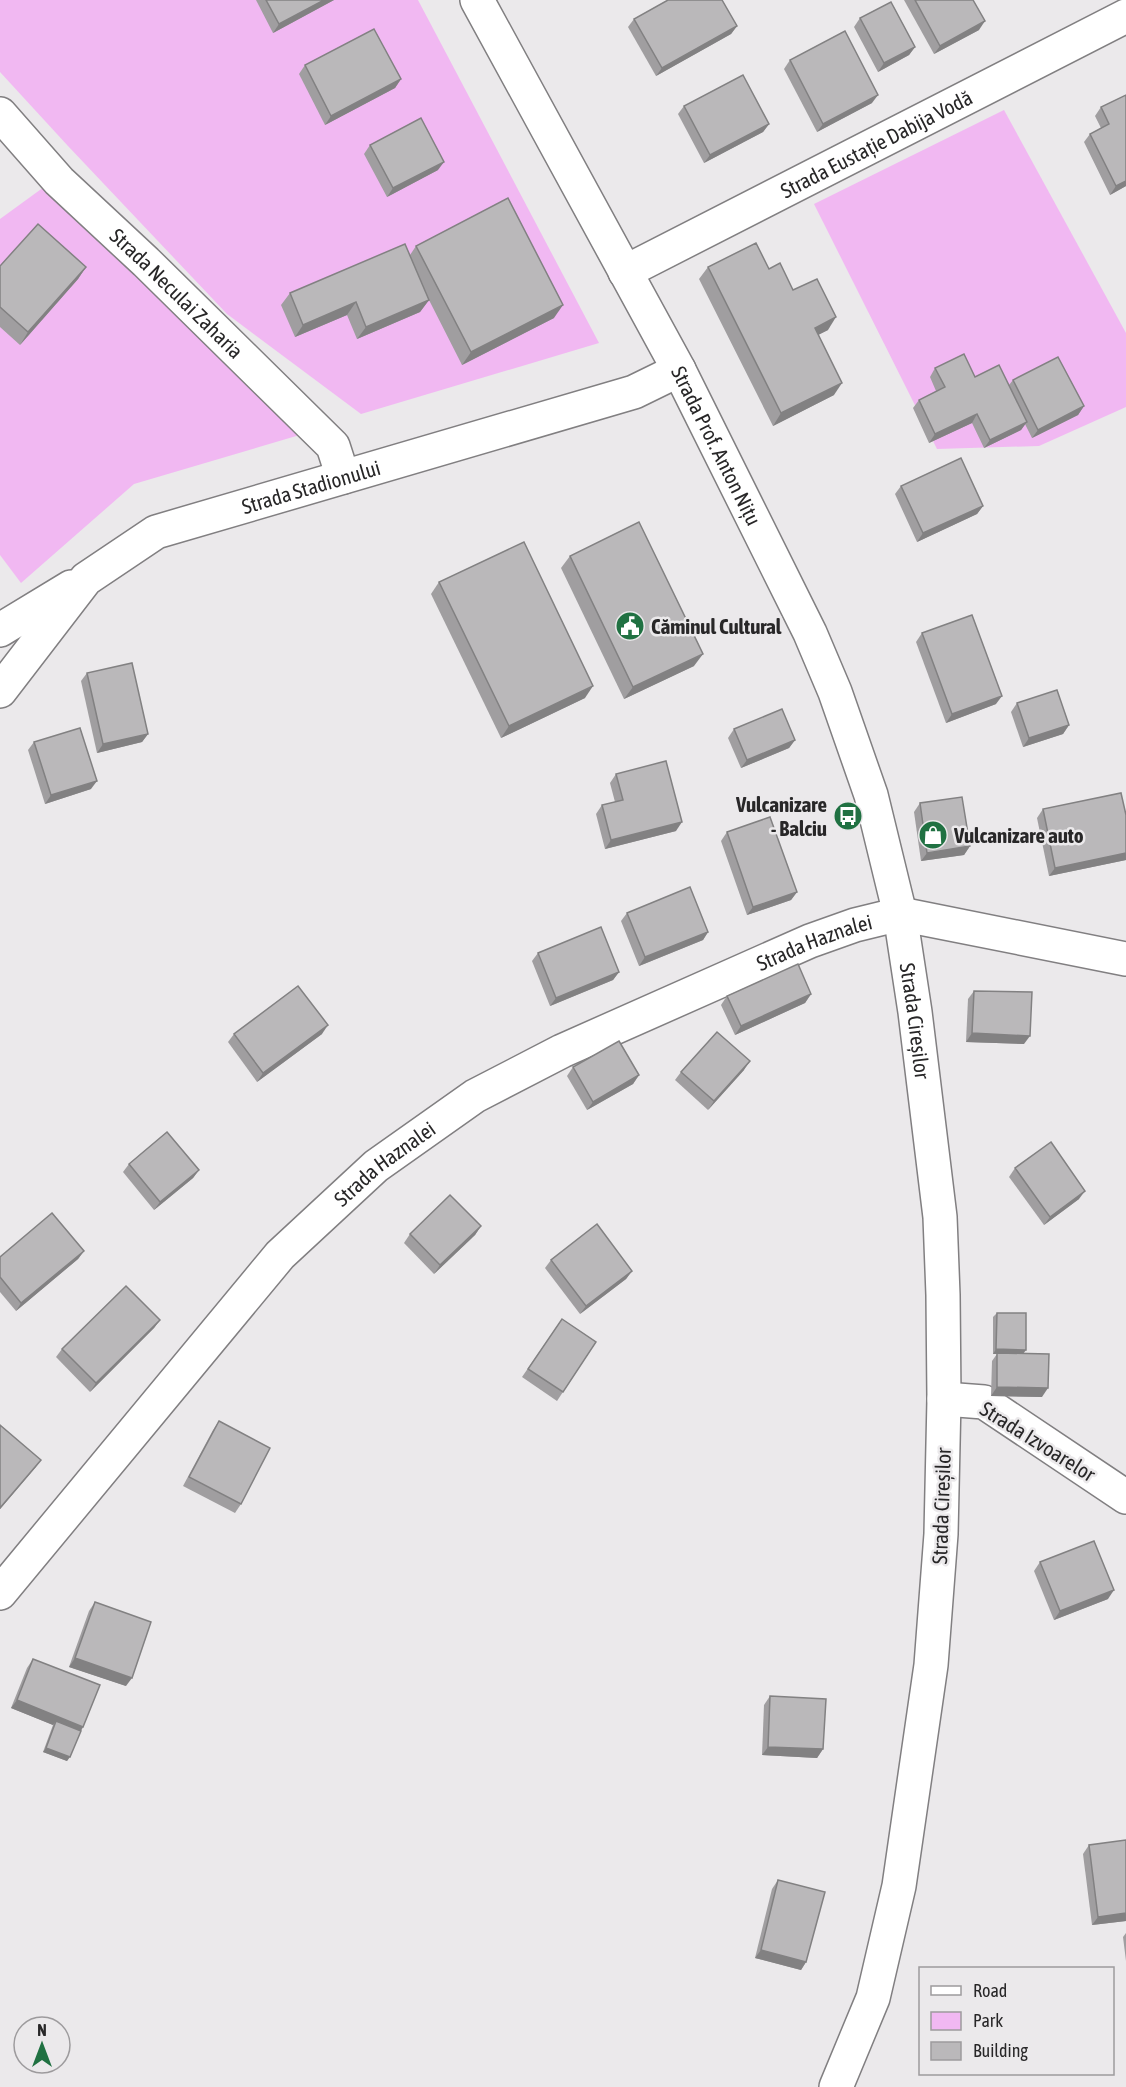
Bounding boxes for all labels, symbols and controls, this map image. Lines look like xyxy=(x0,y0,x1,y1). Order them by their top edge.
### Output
street label: Strada Eustație Dabija Vodă xyxy=(776,85,976,203)
street label: Strada Neculai Zaharia xyxy=(106,223,248,363)
street label: Strada Prof. Anton Nițu xyxy=(667,362,766,529)
street label: Strada Stadionului xyxy=(239,455,383,518)
public building icon: Căminul Cultural xyxy=(614,610,646,642)
place label: Căminul Cultural xyxy=(651,614,782,638)
place label: Vulcanizare - Balciu xyxy=(735,792,827,840)
bus stop icon: Vulcanizare - Balciu xyxy=(832,800,864,832)
shop icon: Vulcanizare auto xyxy=(917,819,949,851)
place label: Vulcanizare auto xyxy=(953,823,1084,847)
street label: Strada Haznalei xyxy=(753,909,874,975)
street label: Strada Cireșilor xyxy=(896,961,935,1081)
street label: Strada Haznalei xyxy=(329,1116,440,1211)
street label: Strada Izvoarelor xyxy=(976,1396,1101,1486)
street label: Strada Cireșilor xyxy=(927,1446,955,1565)
legend xyxy=(919,1967,1114,2075)
text: Road xyxy=(973,1980,1007,2001)
text: Park xyxy=(973,2010,1003,2031)
north arrow xyxy=(12,2015,72,2075)
text: N xyxy=(37,2021,47,2039)
text: Building xyxy=(973,2040,1028,2061)

